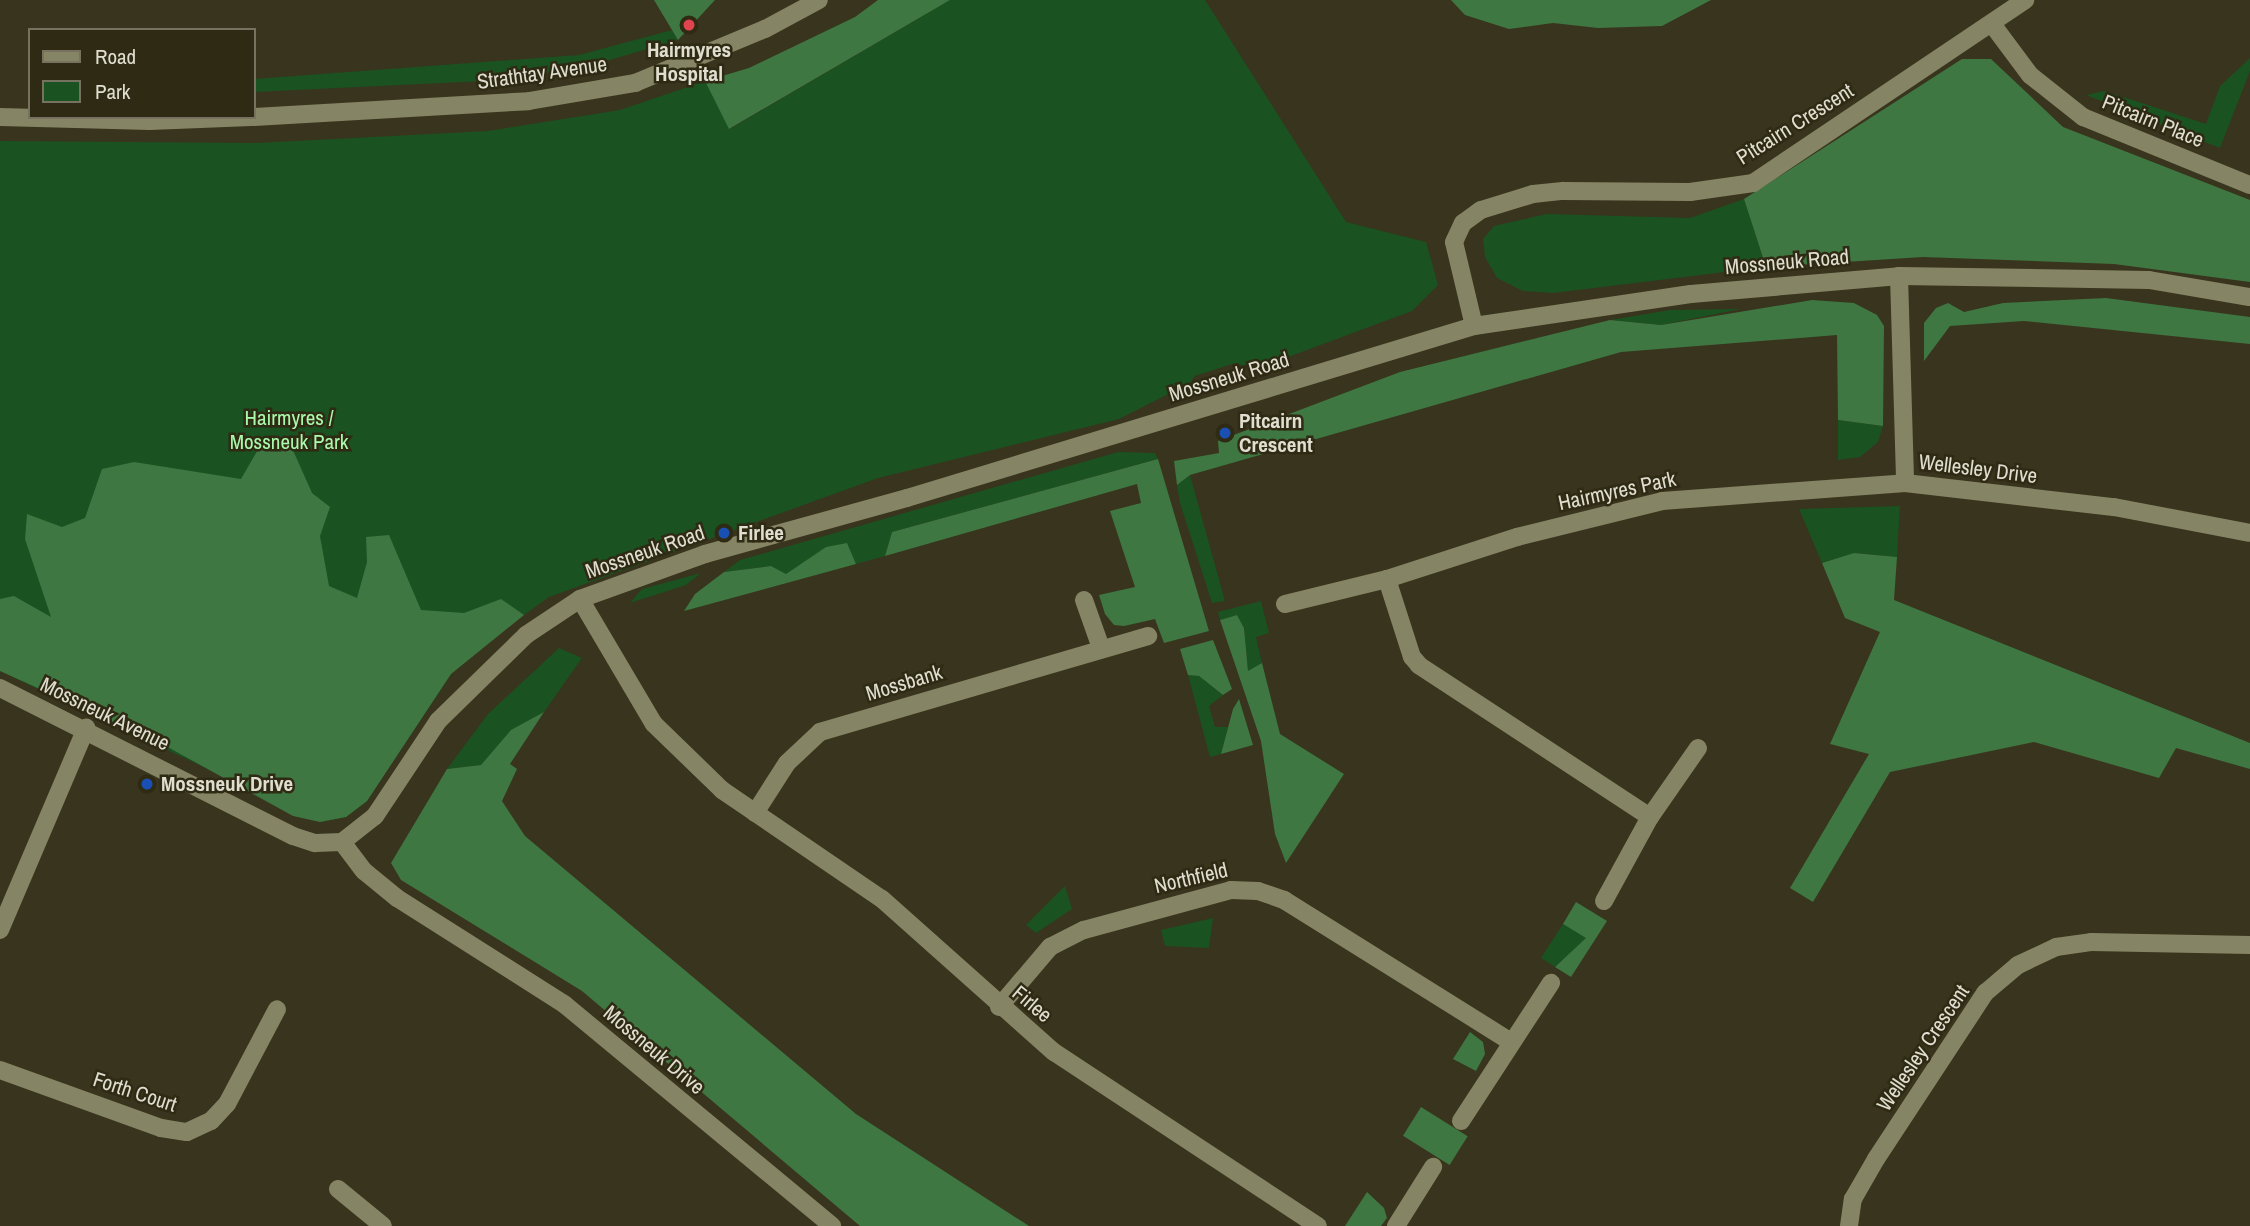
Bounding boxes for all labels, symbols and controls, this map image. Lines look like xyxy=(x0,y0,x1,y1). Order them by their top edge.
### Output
marker: Hairmyres Hospital xyxy=(679,15,699,35)
legend xyxy=(28,28,256,119)
place label: Hairmyres Hospital xyxy=(647,37,731,87)
text: Road xyxy=(95,42,136,71)
street label: Strathtay Avenue xyxy=(475,51,609,95)
text: Park xyxy=(95,77,130,106)
street label: Pitcairn Crescent xyxy=(1732,78,1858,170)
street label: Pitcairn Place xyxy=(2099,89,2207,153)
street label: Mossneuk Road xyxy=(1724,244,1850,280)
street label: Mossneuk Road xyxy=(1166,347,1292,407)
park label: Hairmyres / Mossneuk Park xyxy=(230,405,348,455)
place label: Pitcairn Crescent xyxy=(1239,408,1313,458)
marker: Pitcairn Crescent xyxy=(1217,425,1233,441)
street label: Wellesley Drive xyxy=(1917,449,2039,489)
street label: Hairmyres Park xyxy=(1556,466,1678,516)
street label: Mossneuk Road xyxy=(582,520,708,584)
place label: Firlee xyxy=(738,520,784,546)
marker: Firlee xyxy=(716,525,732,541)
street label: Mossbank xyxy=(863,659,945,707)
street label: Mossneuk Avenue xyxy=(36,672,174,756)
place label: Mossneuk Drive xyxy=(161,771,293,797)
marker: Mossneuk Drive xyxy=(139,776,155,792)
street label: Northfield xyxy=(1152,857,1230,899)
street label: Firlee xyxy=(1007,980,1057,1028)
street label: Wellesley Crescent xyxy=(1871,980,1975,1116)
street label: Mossneuk Drive xyxy=(598,1000,710,1100)
street label: Forth Court xyxy=(90,1067,180,1117)

